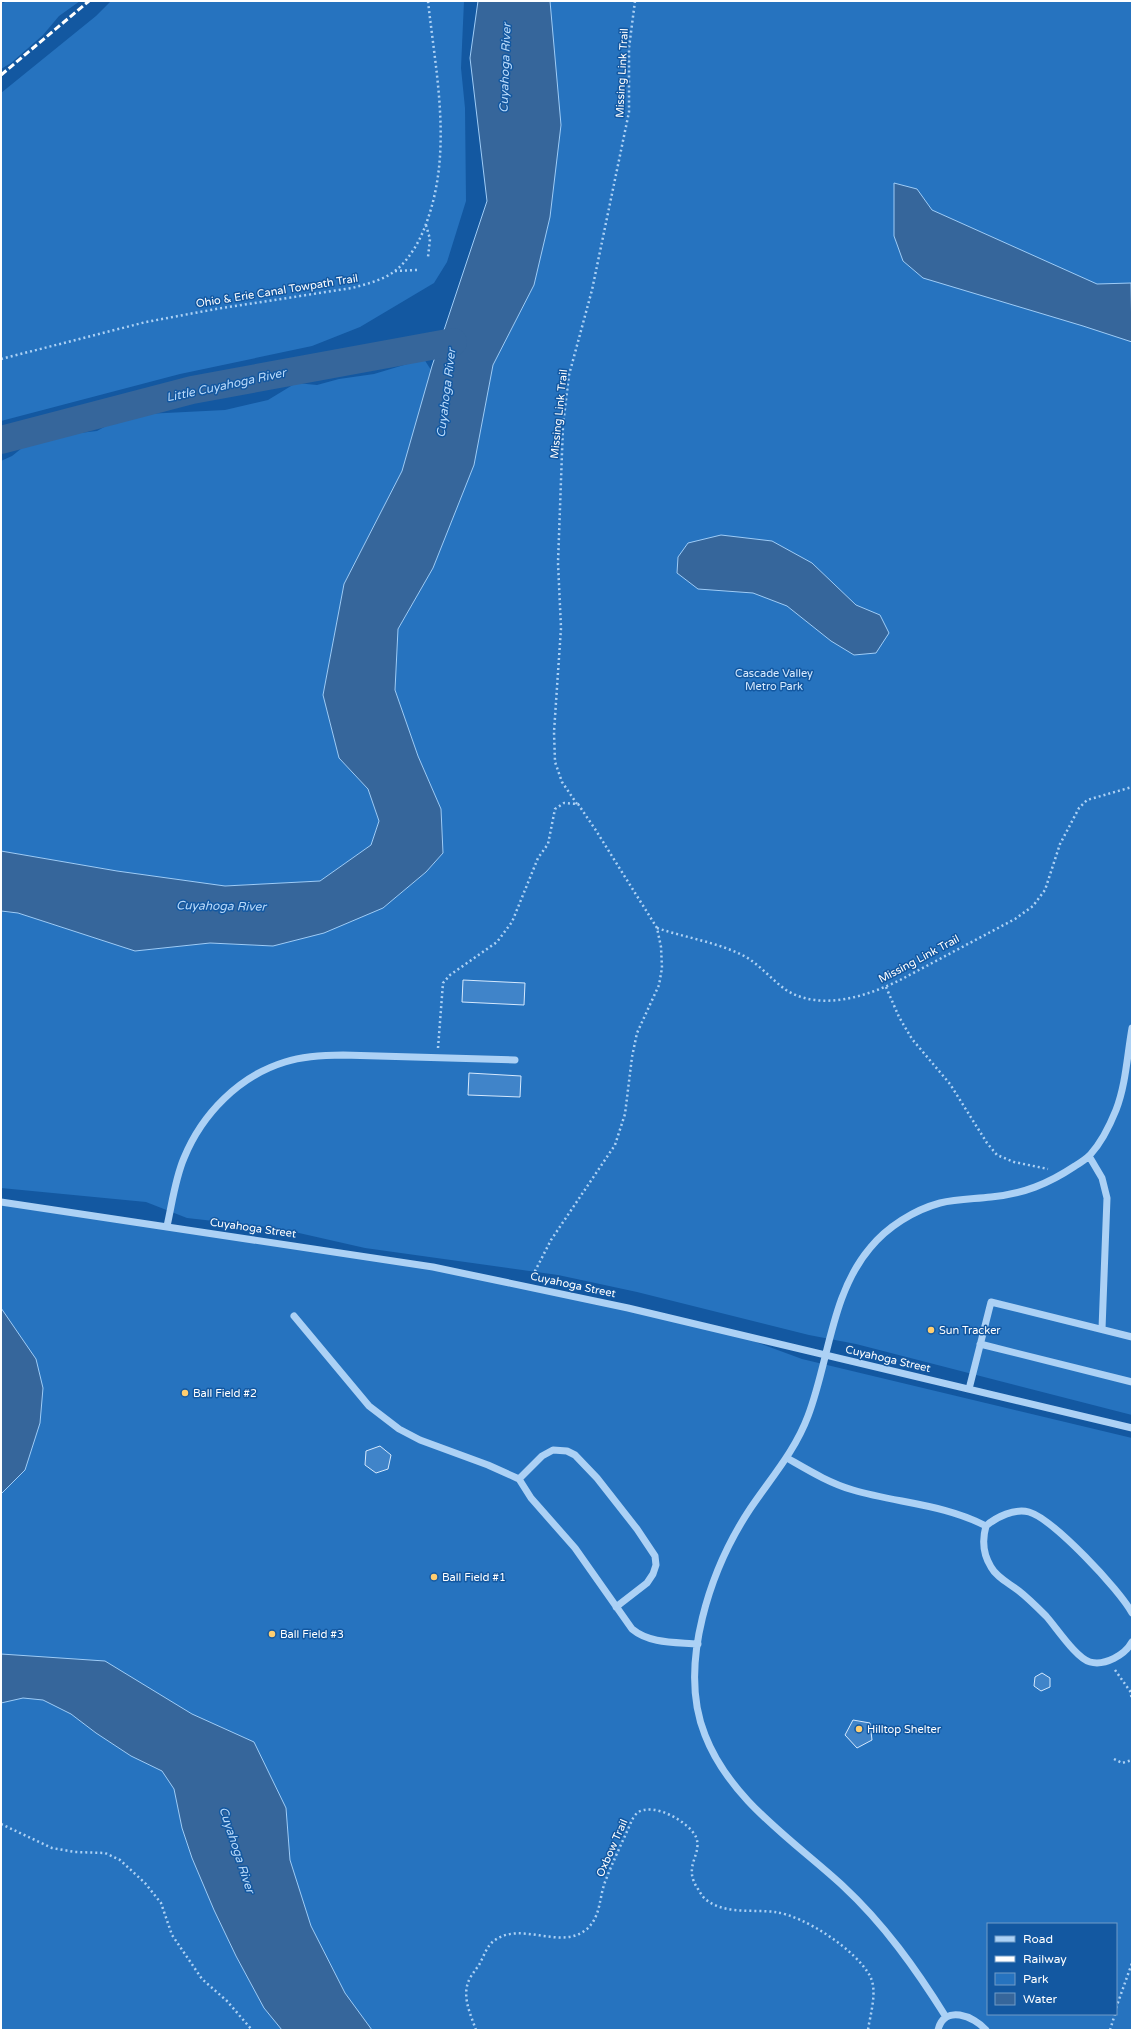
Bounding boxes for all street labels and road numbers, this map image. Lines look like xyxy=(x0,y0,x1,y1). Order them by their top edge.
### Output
street label: Missing Link Trail xyxy=(613,28,631,118)
street label: Ohio & Erie Canal Towpath Trail xyxy=(195,272,359,310)
street label: Missing Link Trail xyxy=(548,369,570,459)
street label: Missing Link Trail xyxy=(876,932,962,986)
street label: Cuyahoga Street xyxy=(209,1216,297,1240)
street label: Cuyahoga Street xyxy=(529,1270,617,1300)
street label: Cuyahoga Street xyxy=(844,1343,932,1375)
street label: Oxbow Trail xyxy=(593,1817,631,1879)

